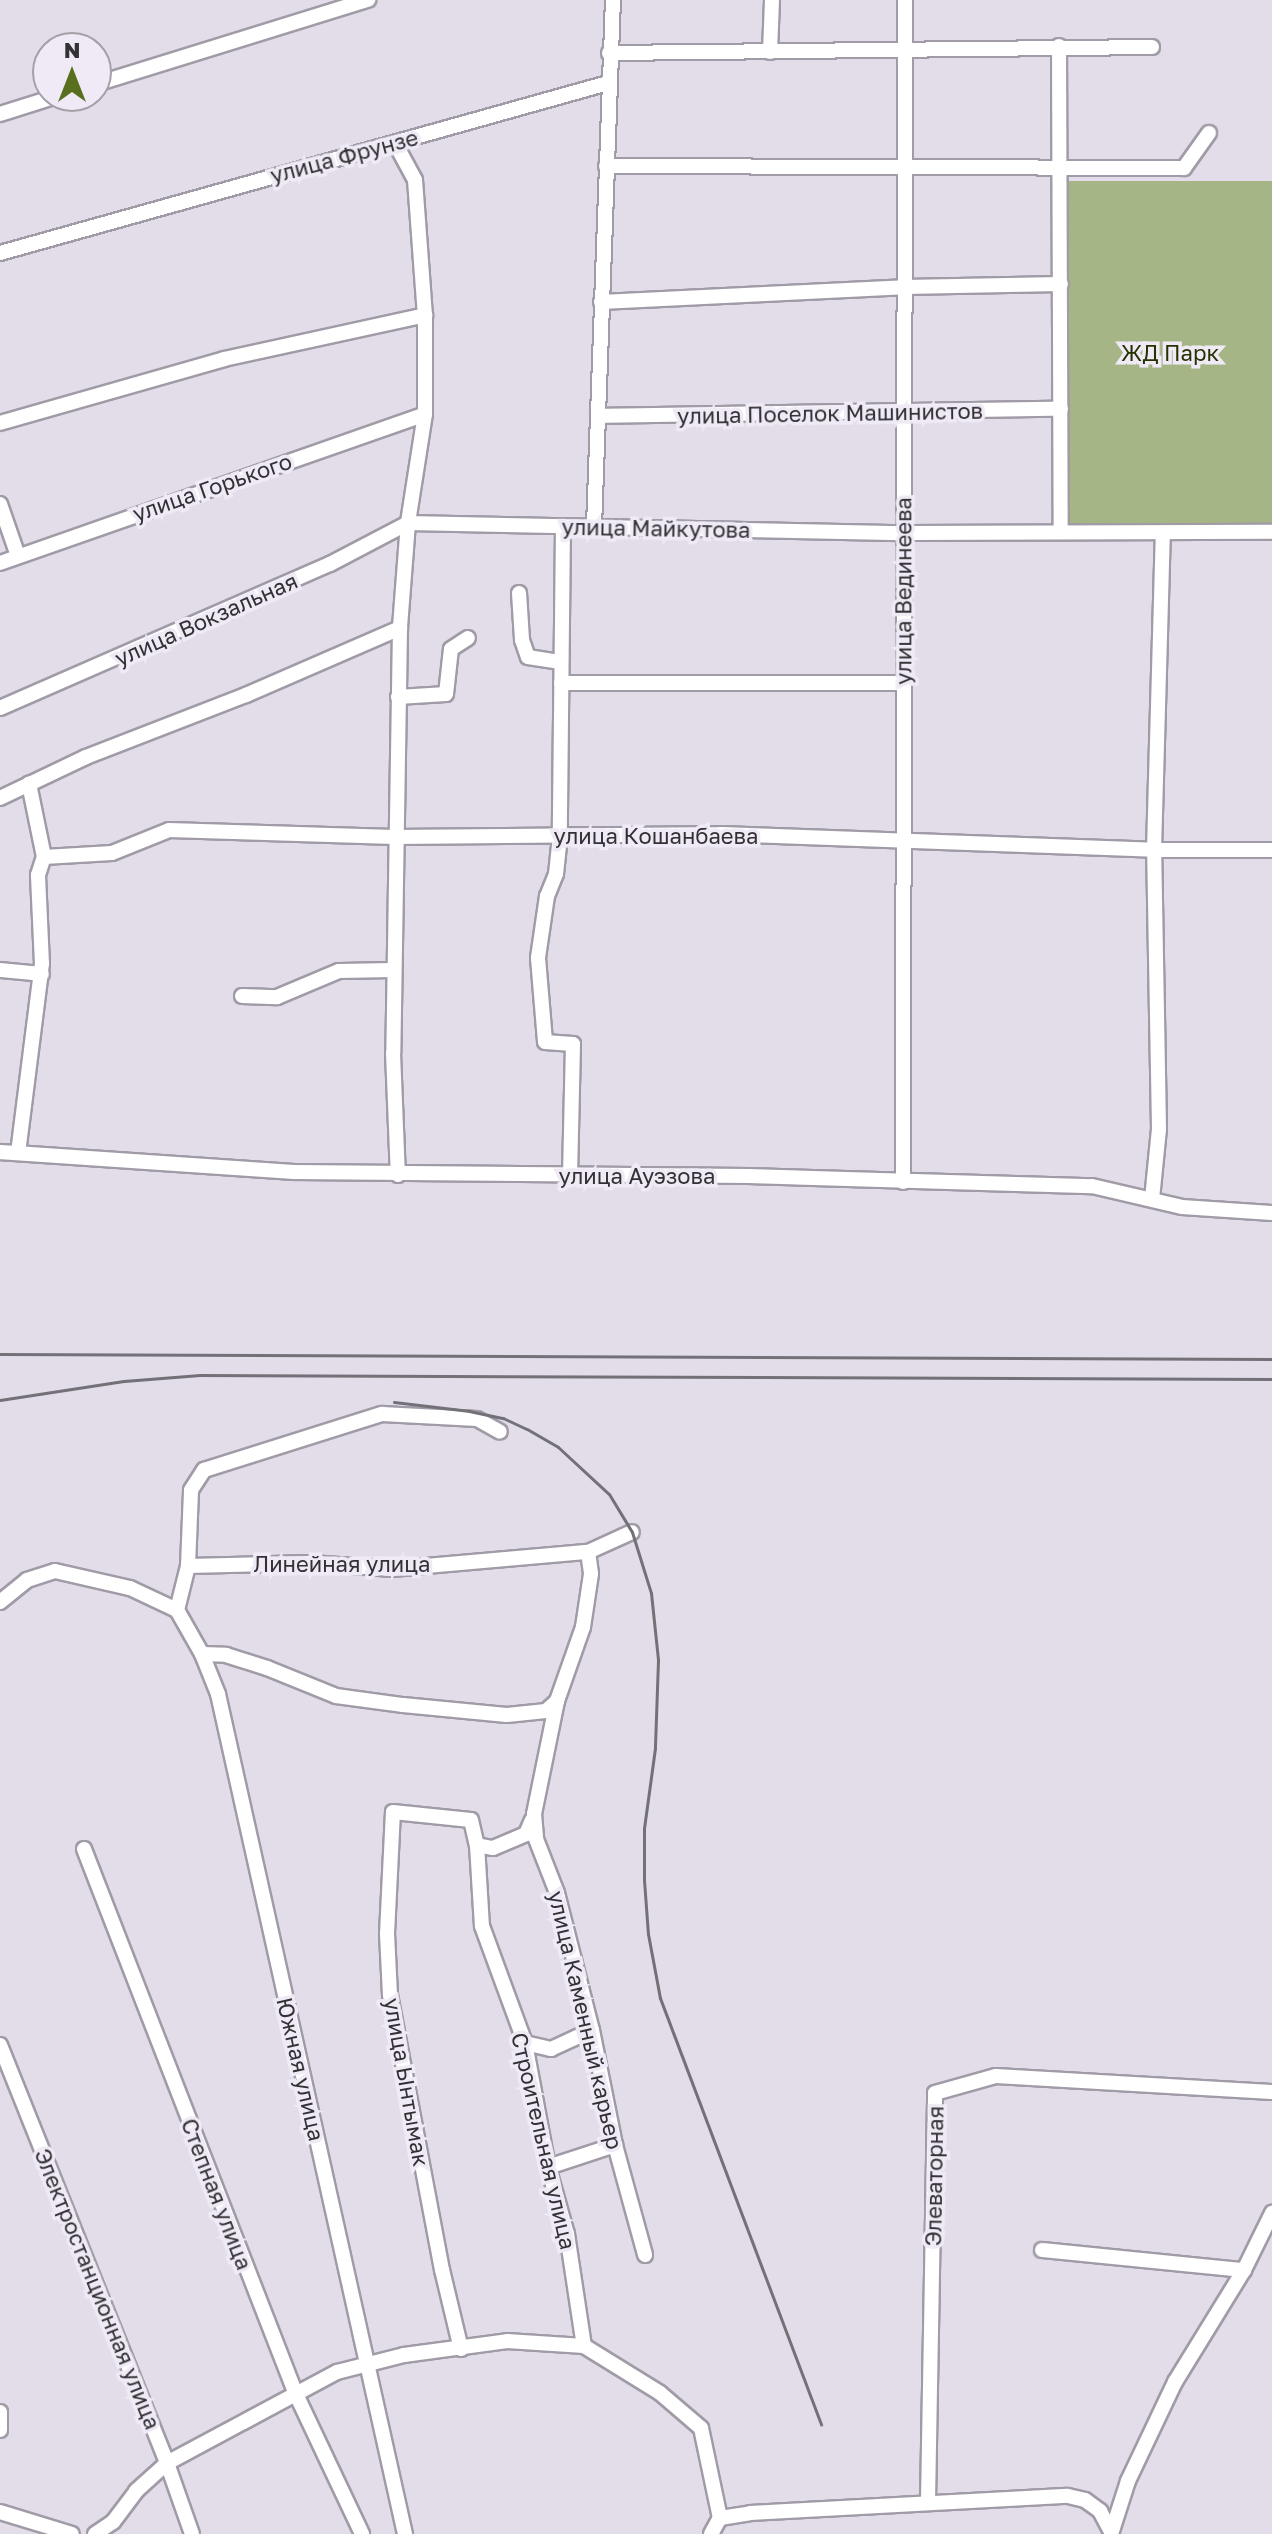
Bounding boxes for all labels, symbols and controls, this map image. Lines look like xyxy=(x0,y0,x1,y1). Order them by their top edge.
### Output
north arrow xyxy=(32,32,112,112)
text: N xyxy=(64,36,80,63)
street label: улица Фрунзе xyxy=(267,124,421,188)
park label: ЖД Парк xyxy=(1121,340,1219,366)
street label: улица Поселок Машинистов xyxy=(677,397,983,429)
street label: улица Горького xyxy=(129,447,295,527)
street label: улица Вединеева xyxy=(890,497,916,685)
street label: улица Майкутова xyxy=(561,513,751,543)
street label: улица Вокзальная xyxy=(111,567,301,671)
street label: улица Кошанбаева xyxy=(554,823,758,849)
street label: улица Ауэзова xyxy=(559,1163,715,1189)
street label: Линейная улица xyxy=(253,1551,431,1577)
street label: улица Каменный карьер xyxy=(543,1888,629,2152)
street label: Южная улица xyxy=(272,1995,330,2143)
street label: улица Ынтымак xyxy=(379,1996,435,2168)
street label: Строительная улица xyxy=(506,2030,582,2252)
street label: Элеваторная xyxy=(920,2106,948,2246)
street label: Степная улица xyxy=(176,2115,258,2273)
street label: Электростанционная улица xyxy=(30,2145,166,2433)

